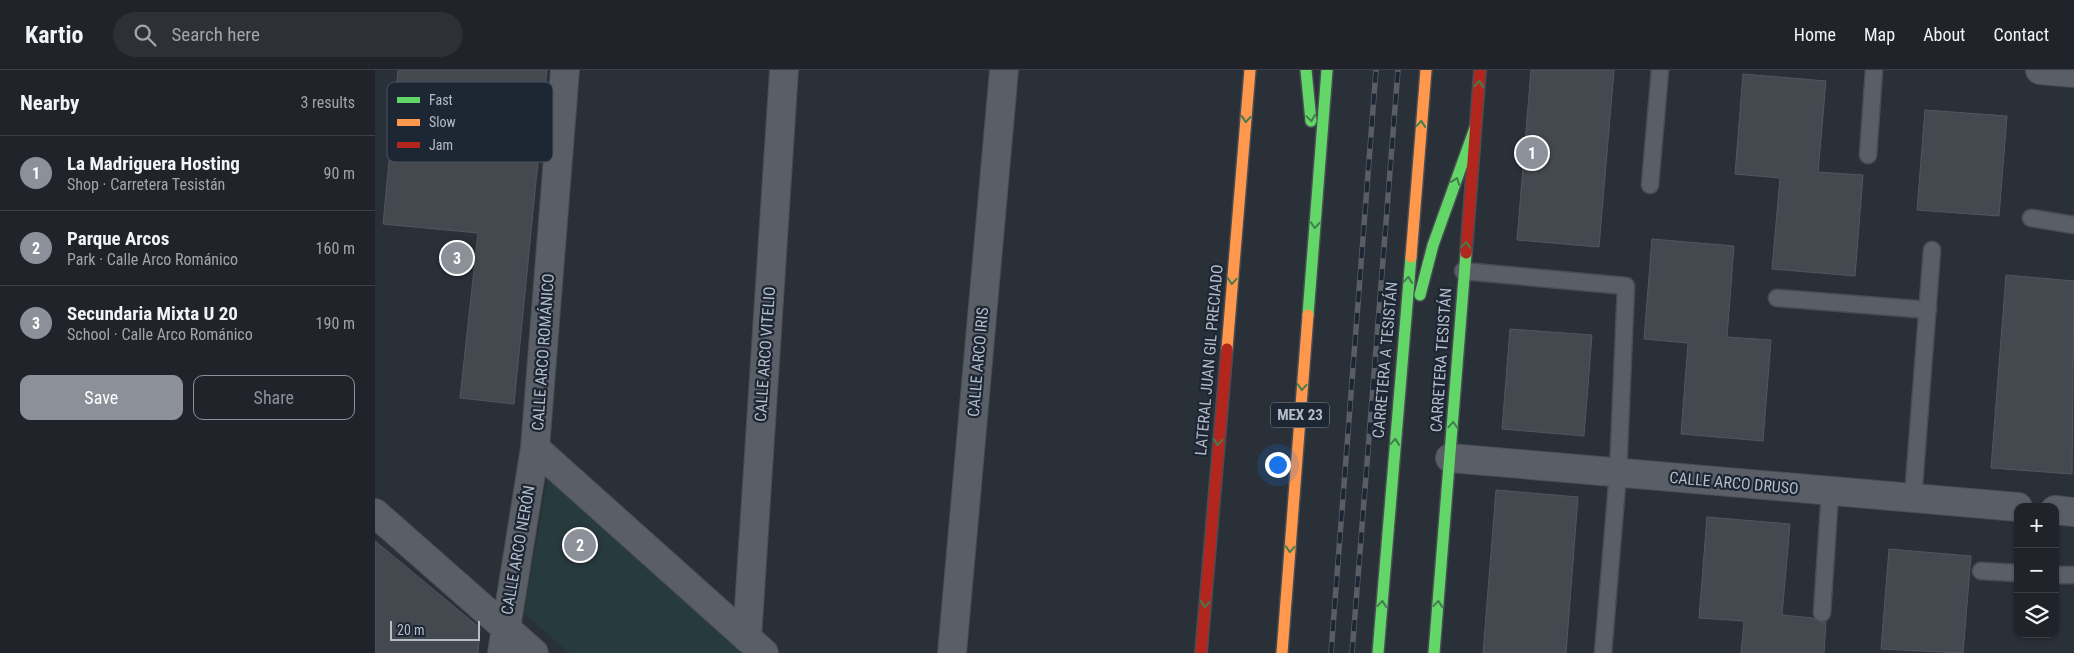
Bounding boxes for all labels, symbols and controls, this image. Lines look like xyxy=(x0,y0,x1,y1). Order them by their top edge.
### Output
search box xyxy=(113,12,463,57)
text: Kartio xyxy=(25,21,83,49)
icon: search xyxy=(131,21,159,49)
text: Search here xyxy=(171,23,260,46)
text: Home xyxy=(1794,24,1836,45)
text: Map xyxy=(1864,24,1895,45)
text: About xyxy=(1923,24,1965,45)
text: Contact xyxy=(1993,24,2049,45)
one-way arrow xyxy=(1473,79,1484,87)
legend xyxy=(387,82,553,162)
text: Nearby xyxy=(20,91,79,115)
text: Fast xyxy=(429,92,453,108)
text: 3 results xyxy=(300,93,355,112)
text: Slow xyxy=(429,114,456,130)
one-way arrow xyxy=(1240,115,1251,123)
one-way arrow xyxy=(1305,115,1316,123)
one-way arrow xyxy=(1415,119,1426,127)
pin: 1 xyxy=(1516,134,1548,172)
text: Jam xyxy=(429,137,453,153)
text: La Madriguera Hosting xyxy=(67,152,240,175)
text: 1 xyxy=(32,164,40,183)
text: 90 m xyxy=(323,164,355,183)
text: Shop · Carretera Tesistán xyxy=(67,175,225,194)
one-way arrow xyxy=(1450,177,1460,186)
one-way arrow xyxy=(1309,221,1320,229)
text: Parque Arcos xyxy=(67,227,169,250)
text: 2 xyxy=(32,239,40,258)
text: 160 m xyxy=(316,239,355,258)
pin: 3 xyxy=(441,239,473,277)
one-way arrow xyxy=(1460,241,1471,249)
text: Park · Calle Arco Románico xyxy=(67,250,238,269)
street label: LATERAL JUAN GIL PRECIADO xyxy=(1191,264,1227,456)
street label: CALLE ARCO ROMÁNICO xyxy=(528,273,558,431)
one-way arrow xyxy=(1402,276,1413,284)
one-way arrow xyxy=(1227,277,1238,285)
street label: CARRETERA A TESISTÁN xyxy=(1369,281,1401,439)
street label: CALLE ARCO VITELIO xyxy=(751,286,779,422)
street label: CARRETERA TESISTÁN xyxy=(1426,287,1456,433)
text: Secundaria Mixta U 20 xyxy=(67,302,238,325)
street label: CALLE ARCO IRIS xyxy=(964,306,992,418)
text: 3 xyxy=(32,314,40,333)
text: 190 m xyxy=(316,314,355,333)
text: School · Calle Arco Románico xyxy=(67,325,253,344)
button: Save xyxy=(20,375,183,420)
button: Share xyxy=(193,375,355,420)
one-way arrow xyxy=(1297,383,1308,391)
road number: MEX 23 xyxy=(1271,402,1329,428)
one-way arrow xyxy=(1447,421,1458,429)
one-way arrow xyxy=(1389,438,1400,446)
one-way arrow xyxy=(1213,439,1224,447)
your location xyxy=(1265,452,1291,478)
street label: CALLE ARCO DRUSO xyxy=(1669,468,1799,498)
street label: CALLE ARCO NERÓN xyxy=(496,484,539,616)
map controls xyxy=(2014,503,2059,638)
button: + xyxy=(2014,503,2059,548)
pin: 2 xyxy=(564,526,596,564)
one-way arrow xyxy=(1284,545,1295,553)
button: − xyxy=(2014,548,2059,593)
button: layers xyxy=(2014,593,2059,638)
one-way arrow xyxy=(1376,600,1387,608)
one-way arrow xyxy=(1432,600,1443,608)
one-way arrow xyxy=(1199,601,1210,609)
scale bar xyxy=(390,618,480,641)
text: 20 m xyxy=(397,622,425,638)

